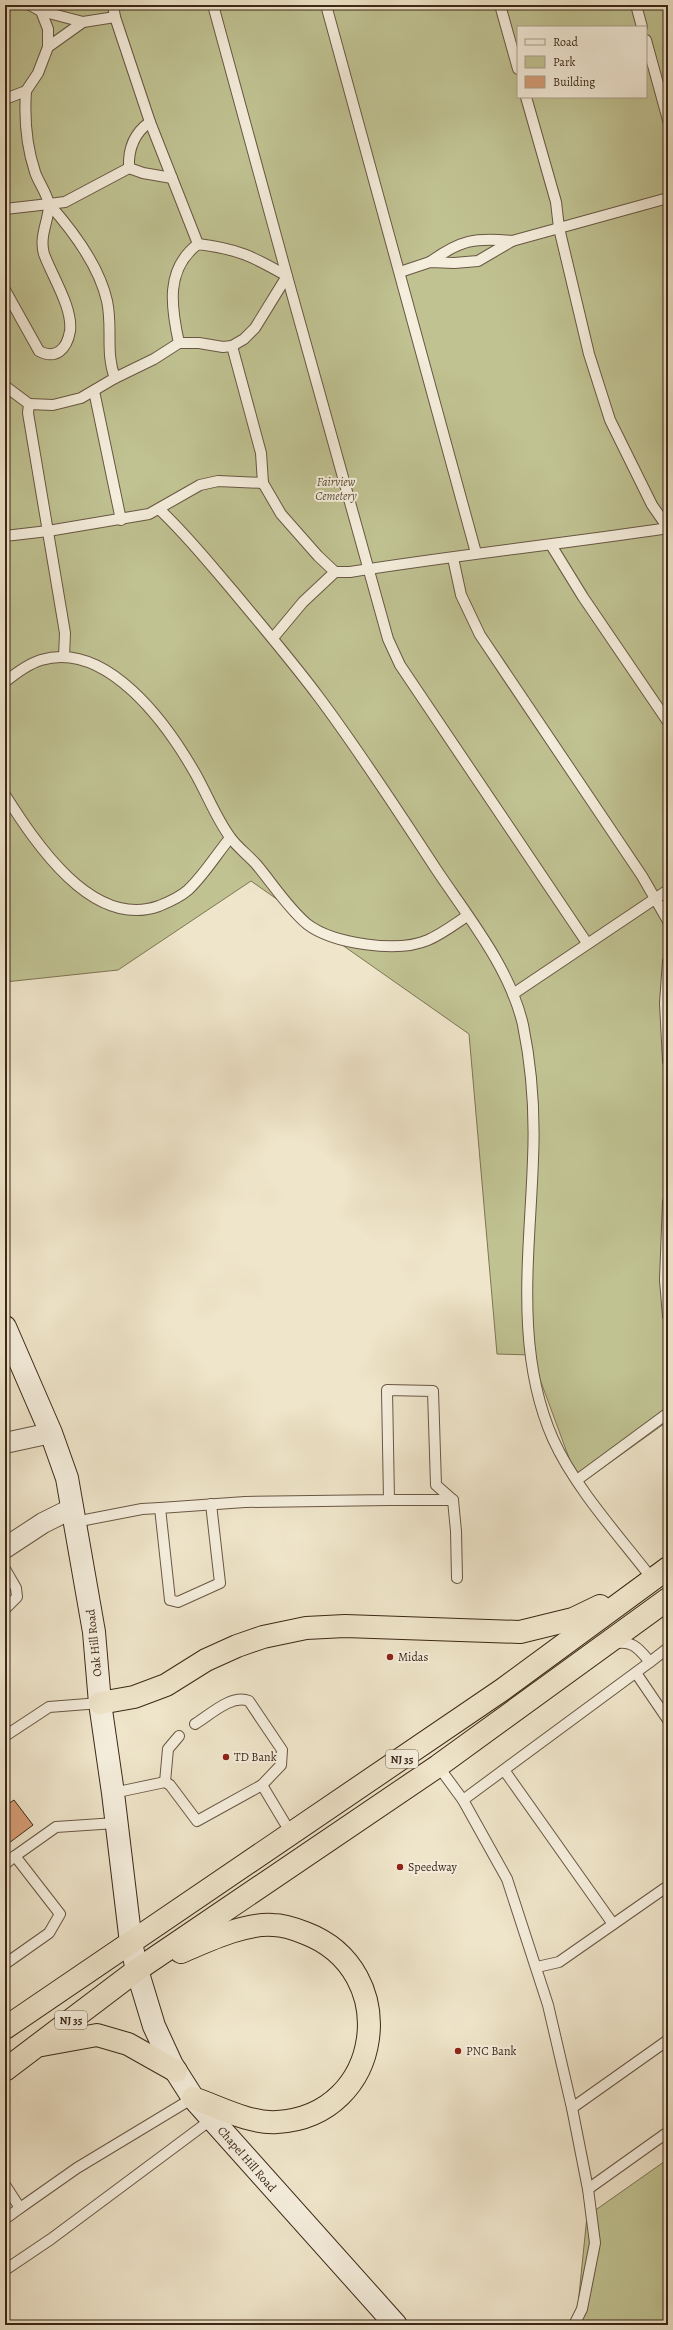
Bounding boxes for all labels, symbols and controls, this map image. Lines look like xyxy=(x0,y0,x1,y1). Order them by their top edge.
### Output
legend xyxy=(517,26,647,98)
text: Road xyxy=(553,34,579,50)
text: Park xyxy=(553,54,576,70)
text: Building xyxy=(553,74,595,90)
park label: Fairview Cemetery xyxy=(315,474,358,504)
street label: Oak Hill Road xyxy=(82,1608,105,1678)
place label: Midas xyxy=(398,1649,428,1665)
marker: Midas xyxy=(385,1652,395,1662)
place label: TD Bank xyxy=(234,1749,277,1765)
road number: NJ 35 xyxy=(386,1750,418,1768)
marker: TD Bank xyxy=(221,1752,231,1762)
place label: Speedway xyxy=(408,1859,458,1875)
marker: Speedway xyxy=(395,1862,405,1872)
road number: NJ 35 xyxy=(55,2011,87,2029)
place label: PNC Bank xyxy=(466,2043,516,2059)
marker: PNC Bank xyxy=(453,2046,463,2056)
street label: Chapel Hill Road xyxy=(214,2123,280,2196)

